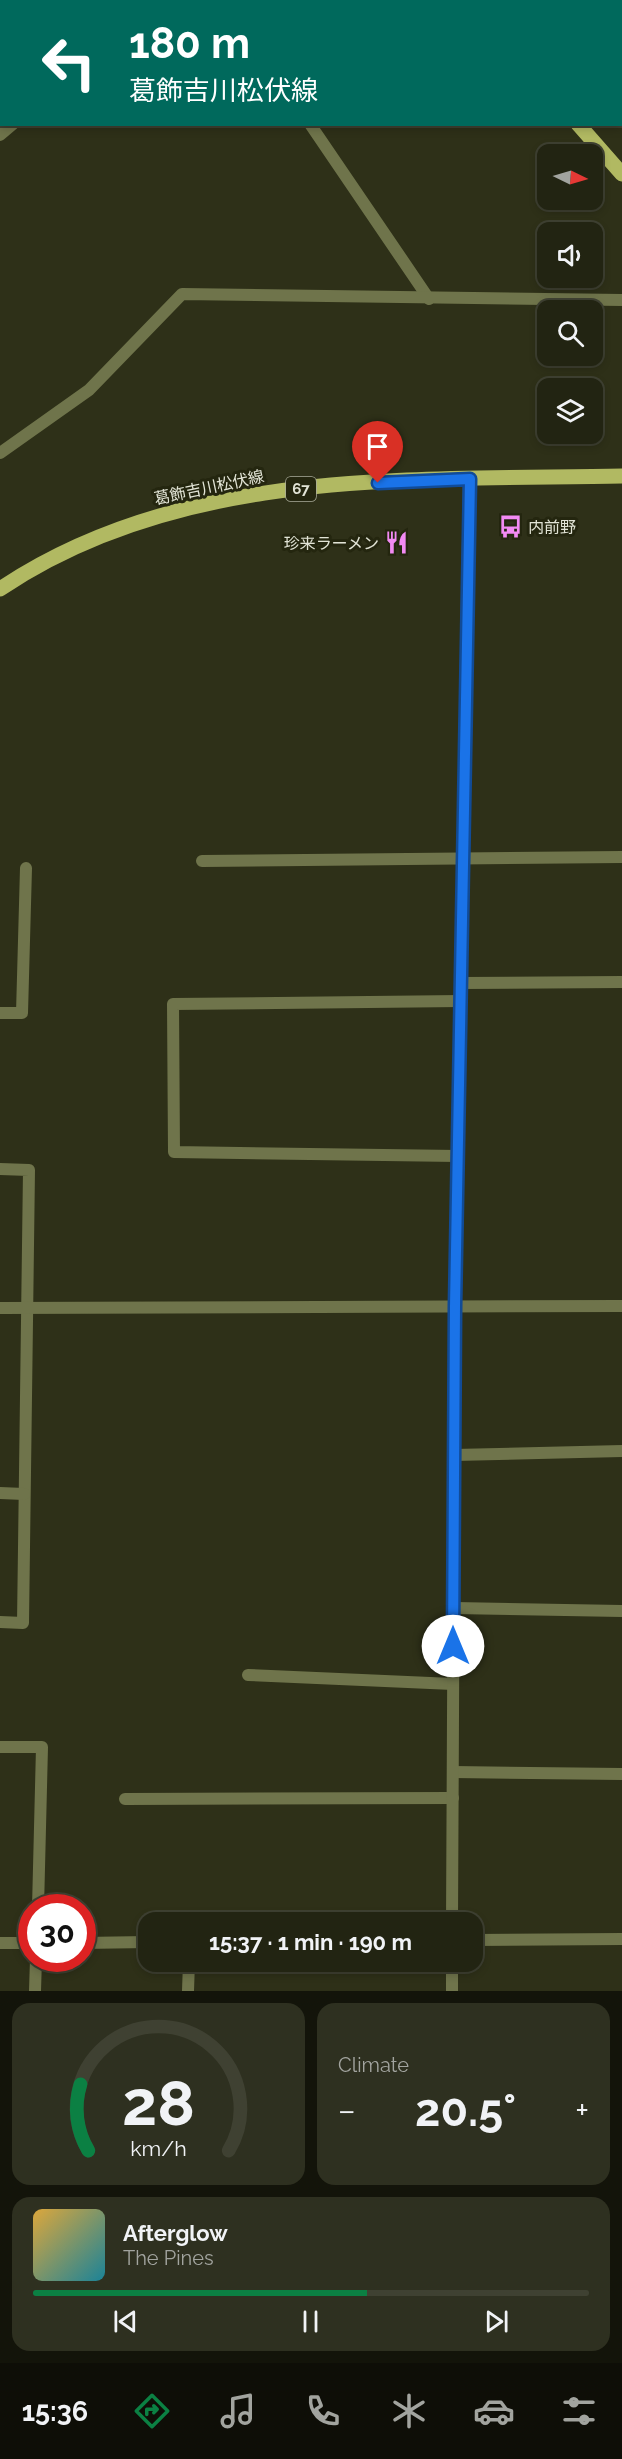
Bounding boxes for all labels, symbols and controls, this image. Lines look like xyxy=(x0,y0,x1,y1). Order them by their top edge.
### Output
text: 180 m xyxy=(129,19,250,68)
icon: left xyxy=(30,24,108,102)
text: 葛飾吉川松伏線 xyxy=(129,75,318,106)
north arrow xyxy=(537,144,603,210)
map controls xyxy=(537,144,603,444)
button: sound xyxy=(537,222,603,288)
button: search xyxy=(537,300,603,366)
button: layers xyxy=(537,378,603,444)
pin xyxy=(352,421,403,483)
icon: arrive xyxy=(361,430,394,463)
street label: 葛飾吉川松伏線 xyxy=(152,467,266,508)
road number: 67 xyxy=(286,477,316,501)
bus stop icon: 内前野 xyxy=(497,514,523,540)
place label: 内前野 xyxy=(528,518,576,537)
restaurant icon: 珍来ラーメン xyxy=(384,530,410,556)
place label: 珍来ラーメン xyxy=(284,534,379,553)
position arrow xyxy=(421,1614,485,1678)
speed limit sign: 30 xyxy=(18,1894,96,1972)
text: 15:37 · 1 min · 190 m xyxy=(209,1929,412,1955)
text: Climate xyxy=(338,2053,409,2077)
text: 28 xyxy=(122,2066,195,2140)
text: 20.5° xyxy=(415,2084,516,2137)
text: − xyxy=(338,2091,356,2130)
text: + xyxy=(575,2091,589,2130)
text: km/h xyxy=(130,2136,187,2161)
text: Afterglow xyxy=(123,2220,228,2246)
text: The Pines xyxy=(123,2246,214,2270)
icon: previous xyxy=(109,2305,142,2338)
icon: pause xyxy=(294,2305,327,2338)
icon: next xyxy=(480,2305,513,2338)
icon: directions xyxy=(131,2390,173,2432)
icon: music xyxy=(217,2390,259,2432)
icon: phone xyxy=(302,2390,344,2432)
icon: climate xyxy=(388,2390,430,2432)
icon: car xyxy=(473,2390,515,2432)
icon: filters xyxy=(558,2390,600,2432)
text: 15:36 xyxy=(22,2396,88,2427)

